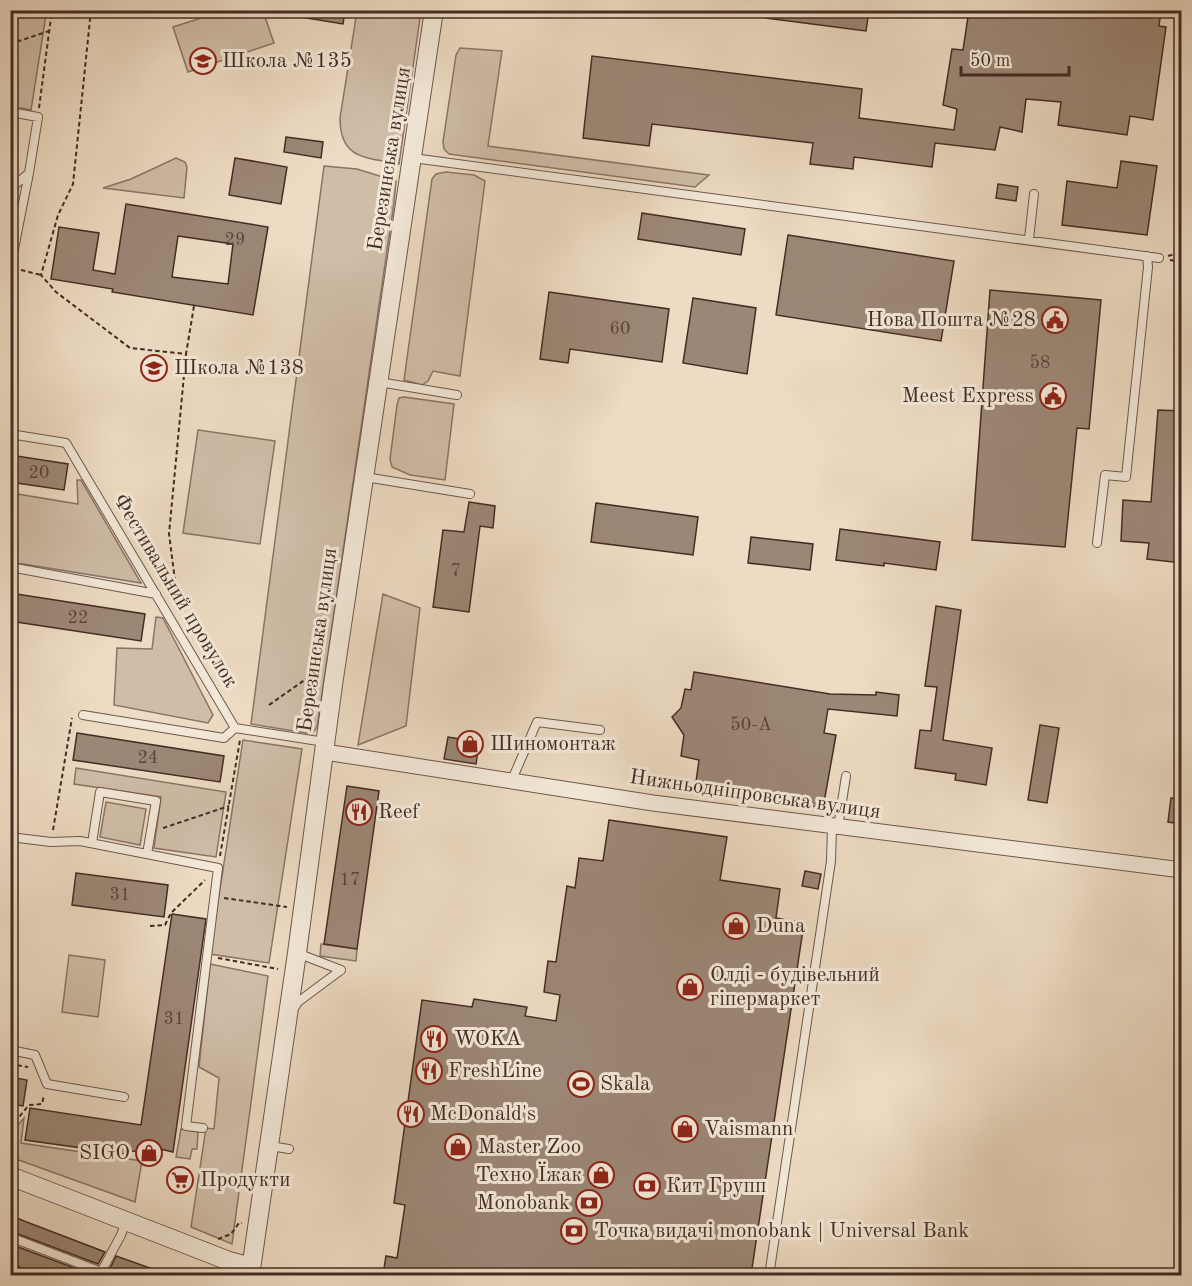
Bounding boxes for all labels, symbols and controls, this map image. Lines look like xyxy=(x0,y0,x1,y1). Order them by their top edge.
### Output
scale bar xyxy=(961,39,1069,77)
school or university icon: Школа №135 xyxy=(188,46,218,76)
place label: Школа №135 xyxy=(222,51,352,72)
text: 50 m xyxy=(970,52,1010,70)
street label: Березинська вулиця xyxy=(365,65,415,252)
house number: 29 xyxy=(225,231,245,249)
public building icon: Нова Пошта №28 xyxy=(1040,305,1070,335)
place label: Нова Пошта №28 xyxy=(867,310,1036,331)
house number: 60 xyxy=(610,320,630,338)
school or university icon: Школа №138 xyxy=(139,353,169,383)
house number: 58 xyxy=(1030,354,1050,372)
place label: Школа №138 xyxy=(174,358,304,379)
public building icon: Meest Express xyxy=(1038,381,1068,411)
place label: Meest Express xyxy=(902,386,1034,407)
house number: 20 xyxy=(29,464,49,482)
street label: Фестивальний провулок xyxy=(109,491,241,692)
street label: Березинська вулиця xyxy=(295,546,341,734)
house number: 7 xyxy=(451,562,461,580)
house number: 22 xyxy=(68,609,88,627)
house number: 50-А xyxy=(730,716,772,734)
shop icon: Шиномонтаж xyxy=(455,729,485,759)
place label: Шиномонтаж xyxy=(490,734,616,755)
house number: 24 xyxy=(138,749,158,767)
street label: Нижньодніпровська вулиця xyxy=(628,767,882,823)
restaurant icon: Reef xyxy=(344,797,374,827)
place label: Reef xyxy=(378,802,420,823)
house number: 17 xyxy=(340,871,360,889)
house number: 31 xyxy=(110,886,130,904)
shop icon: Duna xyxy=(721,911,751,941)
place label: Duna xyxy=(756,916,805,937)
place label: Олді - будівельний гіпермаркет xyxy=(710,965,880,1010)
shop icon: Олді - будівельний гіпермаркет xyxy=(675,972,705,1002)
house number: 31 xyxy=(164,1010,184,1028)
restaurant icon: WOKA xyxy=(419,1024,449,1054)
place label: WOKA xyxy=(454,1029,522,1050)
restaurant icon: FreshLine xyxy=(414,1056,444,1086)
place label: FreshLine xyxy=(448,1061,542,1082)
sports icon: Skala xyxy=(566,1069,596,1099)
place label: Skala xyxy=(600,1074,650,1095)
restaurant icon: McDonald's xyxy=(396,1099,426,1129)
place label: McDonald's xyxy=(430,1104,536,1125)
shop icon: Vaismann xyxy=(670,1114,700,1144)
place label: Vaismann xyxy=(704,1119,793,1140)
shop icon: Master Zoo xyxy=(443,1132,473,1162)
place label: Master Zoo xyxy=(478,1137,581,1158)
shop icon: SIGO xyxy=(134,1138,164,1168)
place label: SIGO xyxy=(79,1143,130,1164)
shop icon: Техно Їжак xyxy=(586,1160,616,1190)
place label: Техно Їжак xyxy=(476,1161,582,1186)
supermarket icon: Продукти xyxy=(165,1165,195,1195)
place label: Продукти xyxy=(200,1170,290,1191)
bank icon: Кит Групп xyxy=(632,1171,662,1201)
place label: Кит Групп xyxy=(666,1176,767,1197)
bank icon: Monobank xyxy=(574,1188,604,1218)
place label: Monobank xyxy=(477,1193,570,1214)
bank icon: Точка видачі monobank | Universal Bank xyxy=(559,1216,589,1246)
place label: Точка видачі monobank | Universal Bank xyxy=(594,1221,969,1242)

